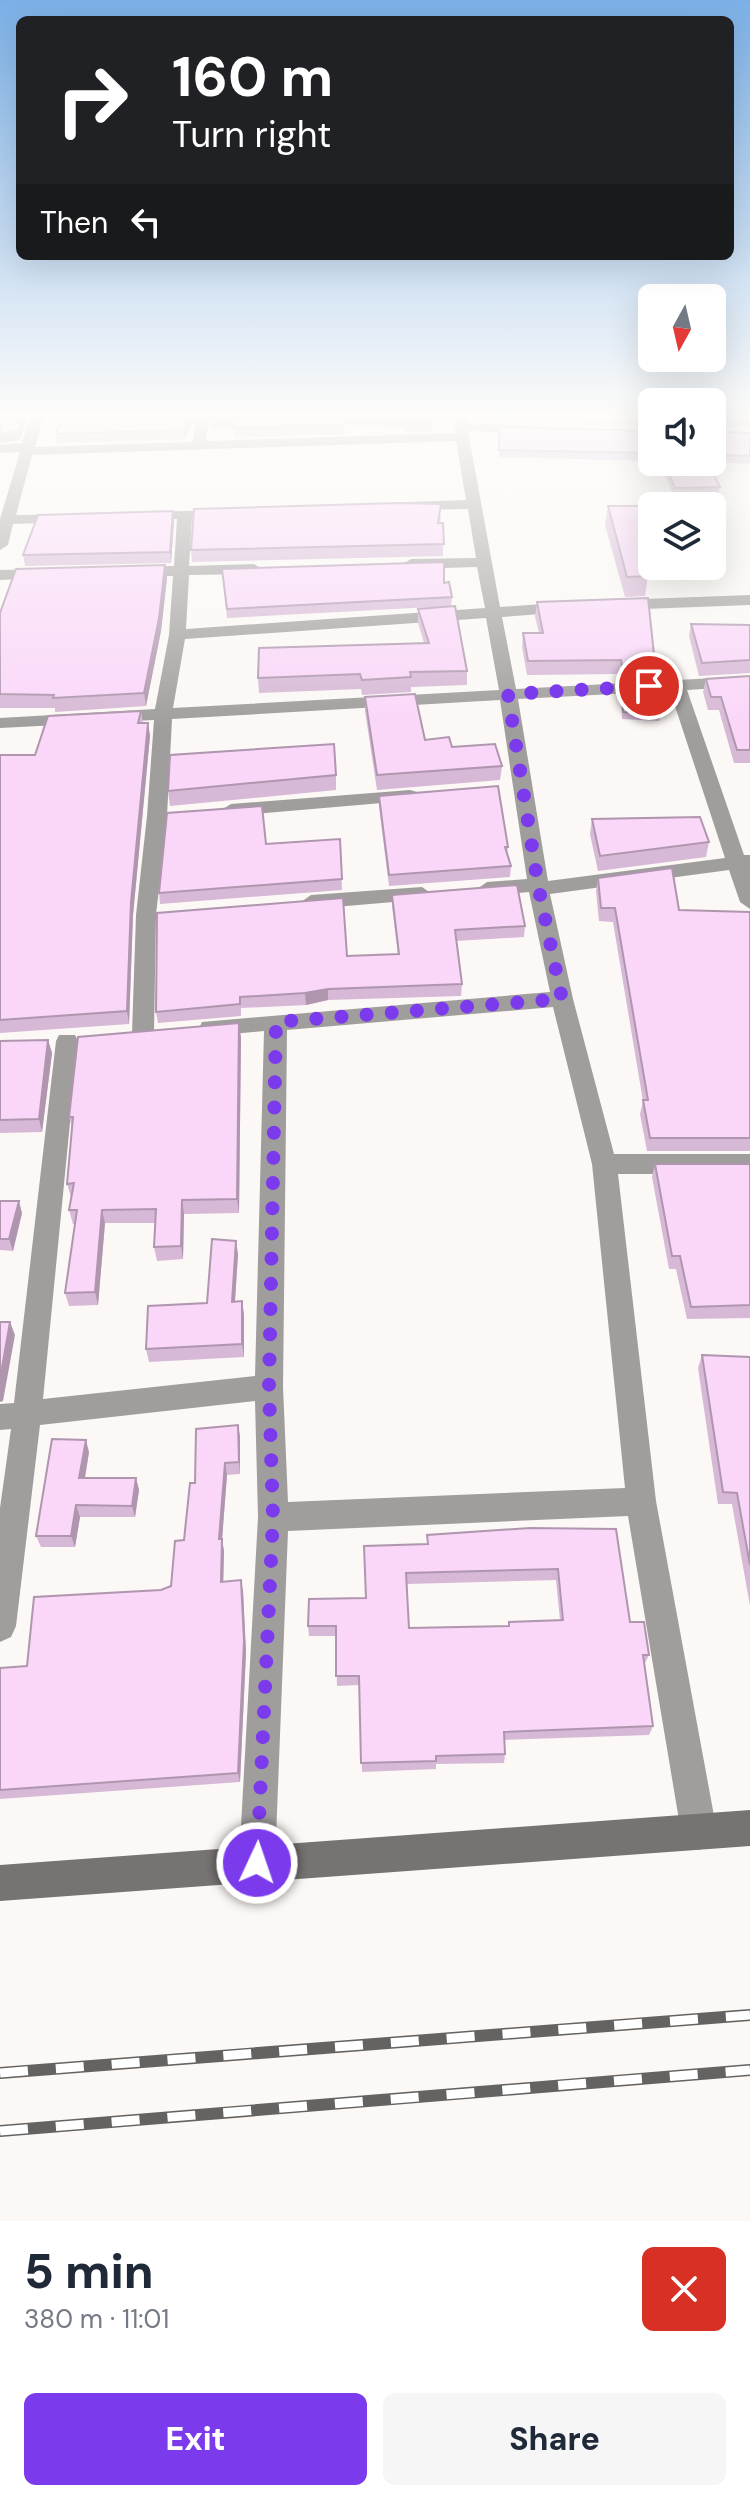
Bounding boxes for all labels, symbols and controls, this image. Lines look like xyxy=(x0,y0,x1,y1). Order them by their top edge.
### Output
text: 160 m xyxy=(172,40,333,113)
icon: right xyxy=(40,48,144,152)
text: Turn right xyxy=(172,111,331,158)
icon: left xyxy=(124,200,168,244)
text: Then xyxy=(40,203,108,242)
north arrow xyxy=(638,284,726,372)
map controls xyxy=(638,284,726,580)
button: sound xyxy=(638,388,726,476)
button: layers xyxy=(638,492,726,580)
pin xyxy=(615,652,683,720)
icon: arrive xyxy=(627,664,671,708)
position arrow xyxy=(215,1821,299,1905)
text: 5 min xyxy=(24,2240,154,2303)
button: close xyxy=(642,2247,726,2331)
text: 380 m · 11:01 xyxy=(24,2302,169,2336)
button: Exit xyxy=(24,2393,367,2485)
button: Share xyxy=(383,2393,726,2485)

